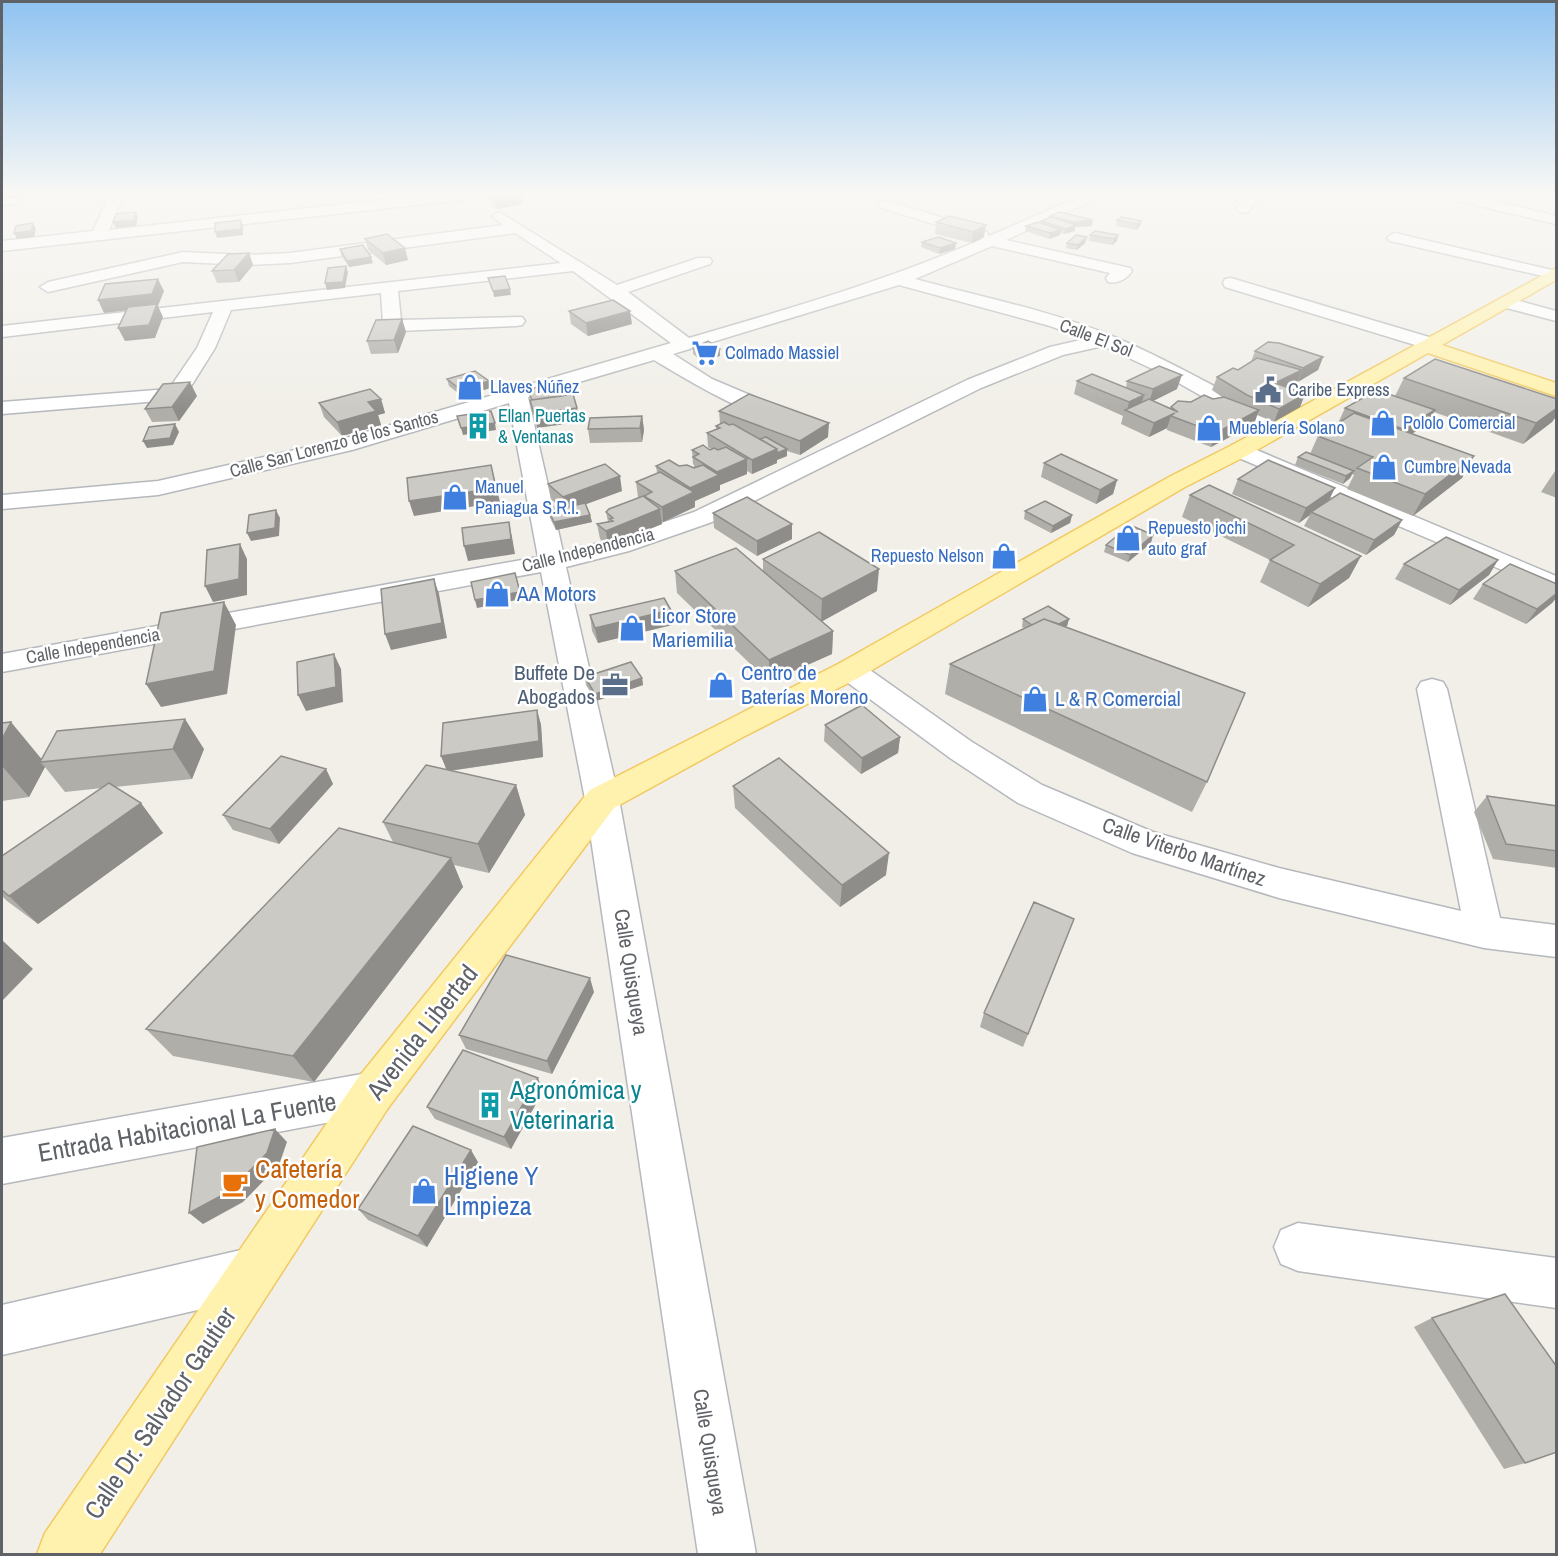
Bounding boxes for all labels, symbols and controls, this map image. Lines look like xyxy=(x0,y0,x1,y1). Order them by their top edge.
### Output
street label: Calle El Sol xyxy=(1056,312,1136,363)
supermarket icon: Colmado Massiel xyxy=(690,338,720,368)
place label: Colmado Massiel xyxy=(725,340,839,365)
shop icon: Llaves Núñez xyxy=(455,372,485,402)
place label: Llaves Núñez xyxy=(490,374,579,399)
public building icon: Caribe Express xyxy=(1253,375,1283,405)
place label: Caribe Express xyxy=(1288,377,1390,402)
place label: Ellan Puertas & Ventanas xyxy=(498,403,586,449)
street label: Calle San Lorenzo de los Santos xyxy=(227,404,441,483)
shop icon: Pololo Comercial xyxy=(1368,408,1398,438)
place label: Pololo Comercial xyxy=(1403,410,1515,435)
building icon: Ellan Puertas & Ventanas xyxy=(463,411,493,441)
shop icon: Mueblería Solano xyxy=(1194,413,1224,443)
place label: Mueblería Solano xyxy=(1229,415,1345,440)
shop icon: Cumbre Nevada xyxy=(1369,452,1399,482)
place label: Cumbre Nevada xyxy=(1404,454,1511,479)
place label: Manuel Paniagua S.R.I. xyxy=(475,474,579,520)
shop icon: Manuel Paniagua S.R.I. xyxy=(440,482,470,512)
place label: Repuesto jochi auto graf xyxy=(1148,515,1246,561)
street label: Calle Independencia xyxy=(519,521,657,578)
shop icon: Repuesto jochi auto graf xyxy=(1113,523,1143,553)
shop icon: Repuesto Nelson xyxy=(989,541,1019,571)
place label: Repuesto Nelson xyxy=(871,543,984,568)
shop icon: AA Motors xyxy=(482,579,512,609)
place label: AA Motors xyxy=(516,579,596,608)
place label: Licor Store Mariemilia xyxy=(652,601,736,654)
shop icon: Licor Store Mariemilia xyxy=(617,613,647,643)
street label: Calle Independencia xyxy=(24,621,162,670)
place label: Buffete De Abogados xyxy=(514,658,595,711)
place label: Centro de Baterías Moreno xyxy=(741,658,868,711)
office icon: Buffete De Abogados xyxy=(600,670,630,700)
shop icon: Centro de Baterías Moreno xyxy=(706,670,736,700)
shop icon: L & R Comercial xyxy=(1020,684,1050,714)
place label: L & R Comercial xyxy=(1055,684,1181,713)
street label: Calle Viterbo Martínez xyxy=(1099,810,1270,893)
street label: Calle Quisqueya xyxy=(607,907,656,1037)
street label: Avenida Libertad xyxy=(357,957,485,1107)
place label: Agronómica y Veterinaria xyxy=(509,1072,642,1137)
street label: Entrada Habitacional La Fuente xyxy=(35,1083,339,1170)
building icon: Agronómica y Veterinaria xyxy=(475,1090,505,1120)
place label: Cafetería y Comedor xyxy=(255,1151,359,1216)
place label: Higiene Y Limpieza xyxy=(444,1158,539,1223)
cafe icon: Cafetería y Comedor xyxy=(220,1169,250,1199)
shop icon: Higiene Y Limpieza xyxy=(409,1176,439,1206)
street label: Calle Dr. Salvador Gautier xyxy=(75,1300,244,1526)
street label: Calle Quisqueya xyxy=(686,1387,735,1517)

